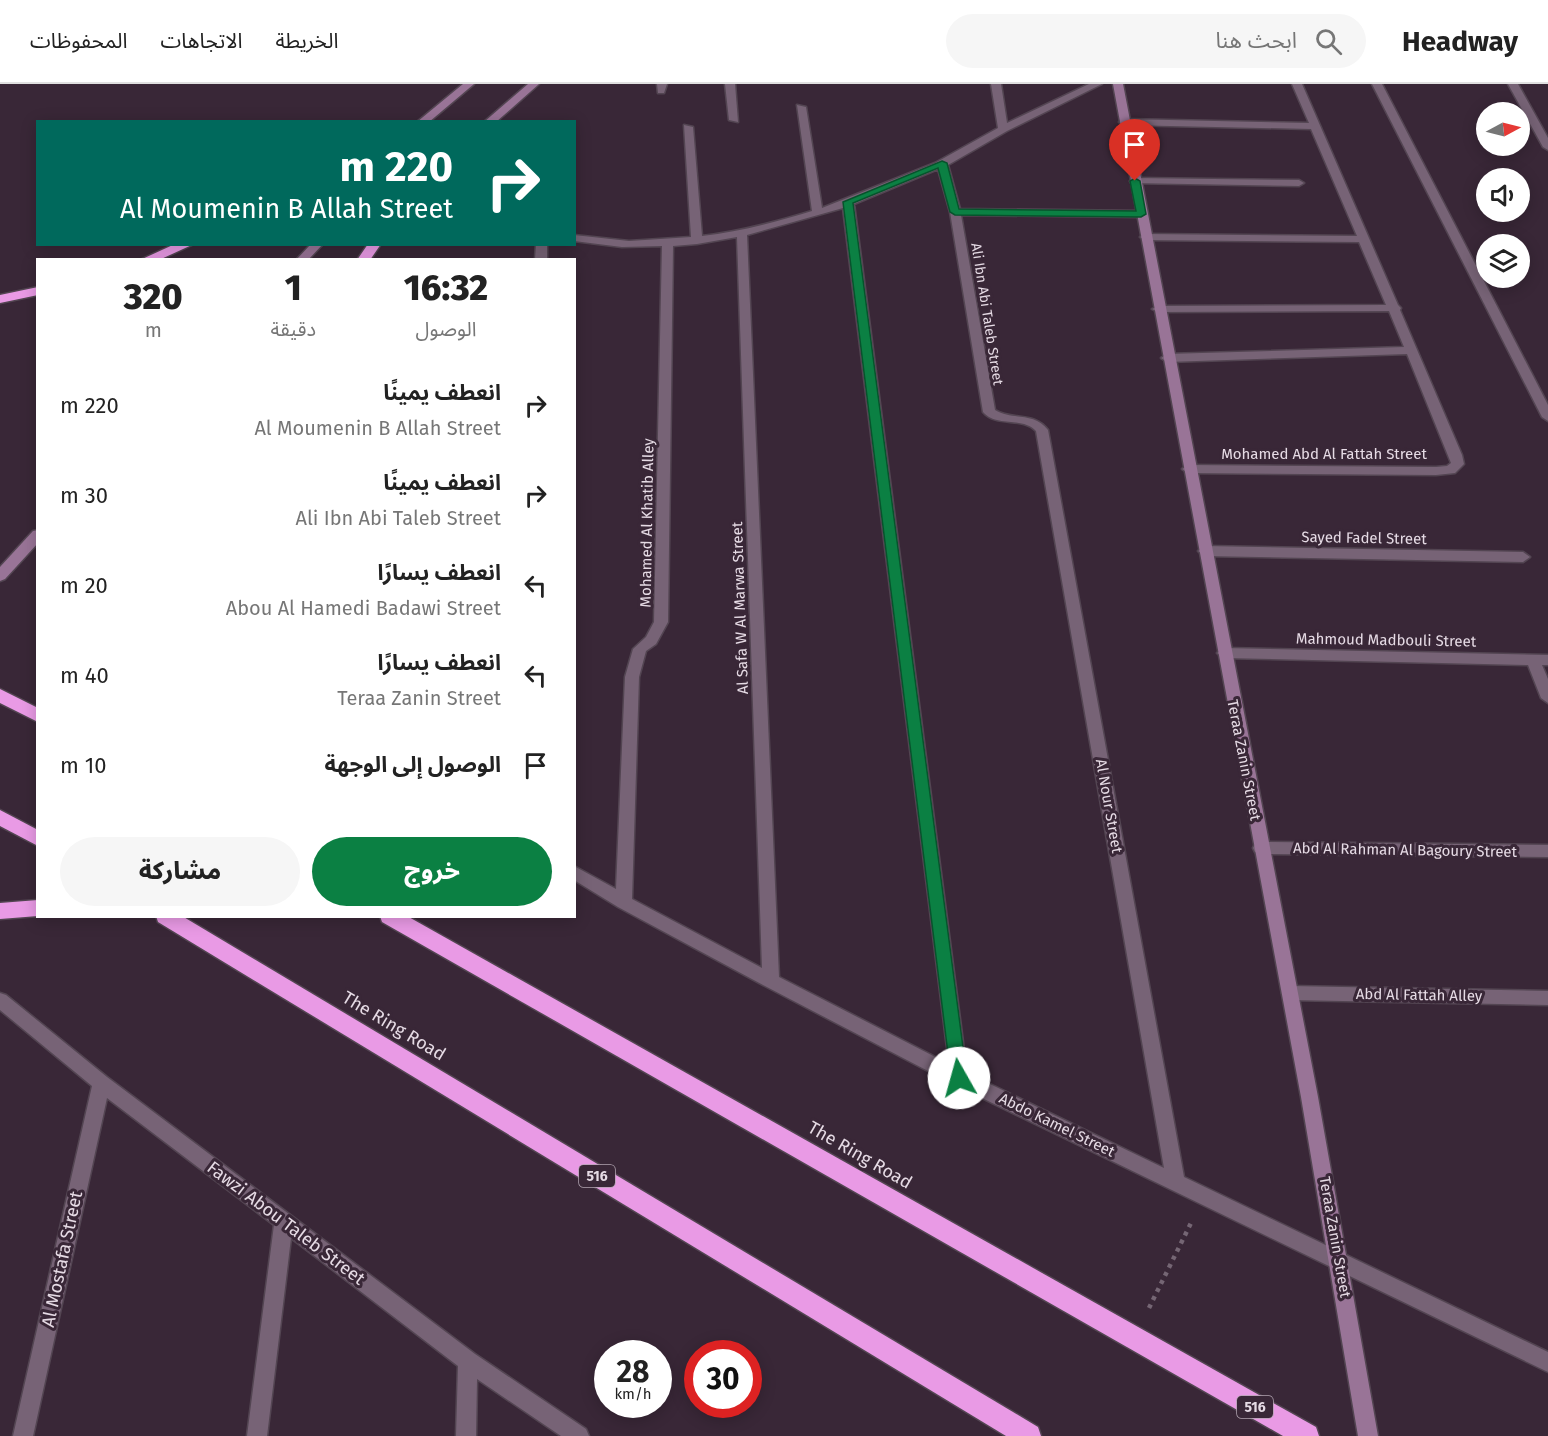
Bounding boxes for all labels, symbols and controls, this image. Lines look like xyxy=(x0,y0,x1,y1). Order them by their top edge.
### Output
search box xyxy=(946,14,1366,68)
icon: search xyxy=(1312,25,1345,58)
text: Headway xyxy=(1402,25,1518,58)
text: ابحث هنا xyxy=(1215,27,1297,54)
text: المحفوظات xyxy=(30,28,127,54)
text: الاتجاهات xyxy=(160,28,242,54)
text: الخريطة xyxy=(275,28,338,54)
north arrow xyxy=(1476,102,1530,156)
map controls xyxy=(1476,102,1530,288)
pin xyxy=(1109,119,1160,181)
icon: arrive xyxy=(1118,128,1151,161)
text: 220 m xyxy=(340,142,453,192)
icon: right xyxy=(474,144,552,222)
button: sound xyxy=(1476,168,1530,222)
text: Al Moumenin B Allah Street xyxy=(120,193,453,225)
button: layers xyxy=(1476,234,1530,288)
street label: Ali Ibn Abi Taleb Street xyxy=(967,242,1007,387)
text: 1 xyxy=(285,266,302,310)
text: 16:32 xyxy=(404,266,488,310)
text: 320 xyxy=(124,275,183,319)
text: دقيقة xyxy=(270,317,316,341)
text: الوصول xyxy=(416,317,476,341)
text: m xyxy=(145,318,162,342)
text: انعطف يمينًا xyxy=(383,379,501,406)
icon: right xyxy=(519,389,552,422)
text: 220 m xyxy=(60,392,119,419)
text: Al Moumenin B Allah Street xyxy=(254,416,501,440)
street label: Mohamed Al Khatib Alley xyxy=(637,438,657,608)
street label: Mohamed Abd Al Fattah Street xyxy=(1221,445,1427,463)
text: انعطف يمينًا xyxy=(383,469,501,496)
icon: right xyxy=(519,479,552,512)
text: 30 m xyxy=(60,482,108,509)
text: Ali Ibn Abi Taleb Street xyxy=(296,506,501,530)
street label: Al Safa W Al Marwa Street xyxy=(728,521,752,695)
street label: Sayed Fadel Street xyxy=(1301,528,1427,548)
text: انعطف يسارًا xyxy=(378,559,501,586)
icon: left xyxy=(519,569,552,602)
text: 20 m xyxy=(60,572,108,599)
text: Abou Al Hamedi Badawi Street xyxy=(226,596,501,620)
street label: Mahmoud Madbouli Street xyxy=(1296,629,1477,651)
text: انعطف يسارًا xyxy=(378,649,501,676)
icon: left xyxy=(519,659,552,692)
text: 40 m xyxy=(60,662,109,689)
text: Teraa Zanin Street xyxy=(337,686,501,710)
street label: Teraa Zanin Street xyxy=(1223,698,1265,823)
icon: arrive xyxy=(519,749,552,782)
text: الوصول إلى الوجهة xyxy=(324,751,501,778)
text: 10 m xyxy=(60,752,107,779)
street label: Al Nour Street xyxy=(1092,758,1126,855)
button: مشاركة xyxy=(60,837,300,906)
button: خروج xyxy=(312,837,552,906)
street label: Abd Al Rahman Al Bagoury Street xyxy=(1293,839,1518,861)
street label: Abd Al Fattah Alley xyxy=(1356,985,1483,1005)
street label: The Ring Road xyxy=(338,987,450,1065)
position arrow xyxy=(927,1046,991,1110)
street label: Abdo Kamel Street xyxy=(996,1089,1118,1161)
street label: The Ring Road xyxy=(804,1116,916,1194)
street label: Fawzi Abou Taleb Street xyxy=(203,1156,370,1290)
road number: 516 xyxy=(579,1165,615,1187)
street label: Teraa Zanin Street xyxy=(1315,1175,1355,1300)
street label: Al Mostafa Street xyxy=(37,1189,87,1329)
speed limit sign: 30 xyxy=(684,1340,762,1418)
text: 28 xyxy=(617,1354,649,1390)
text: km/h xyxy=(614,1385,652,1403)
road number: 516 xyxy=(1237,1396,1273,1418)

